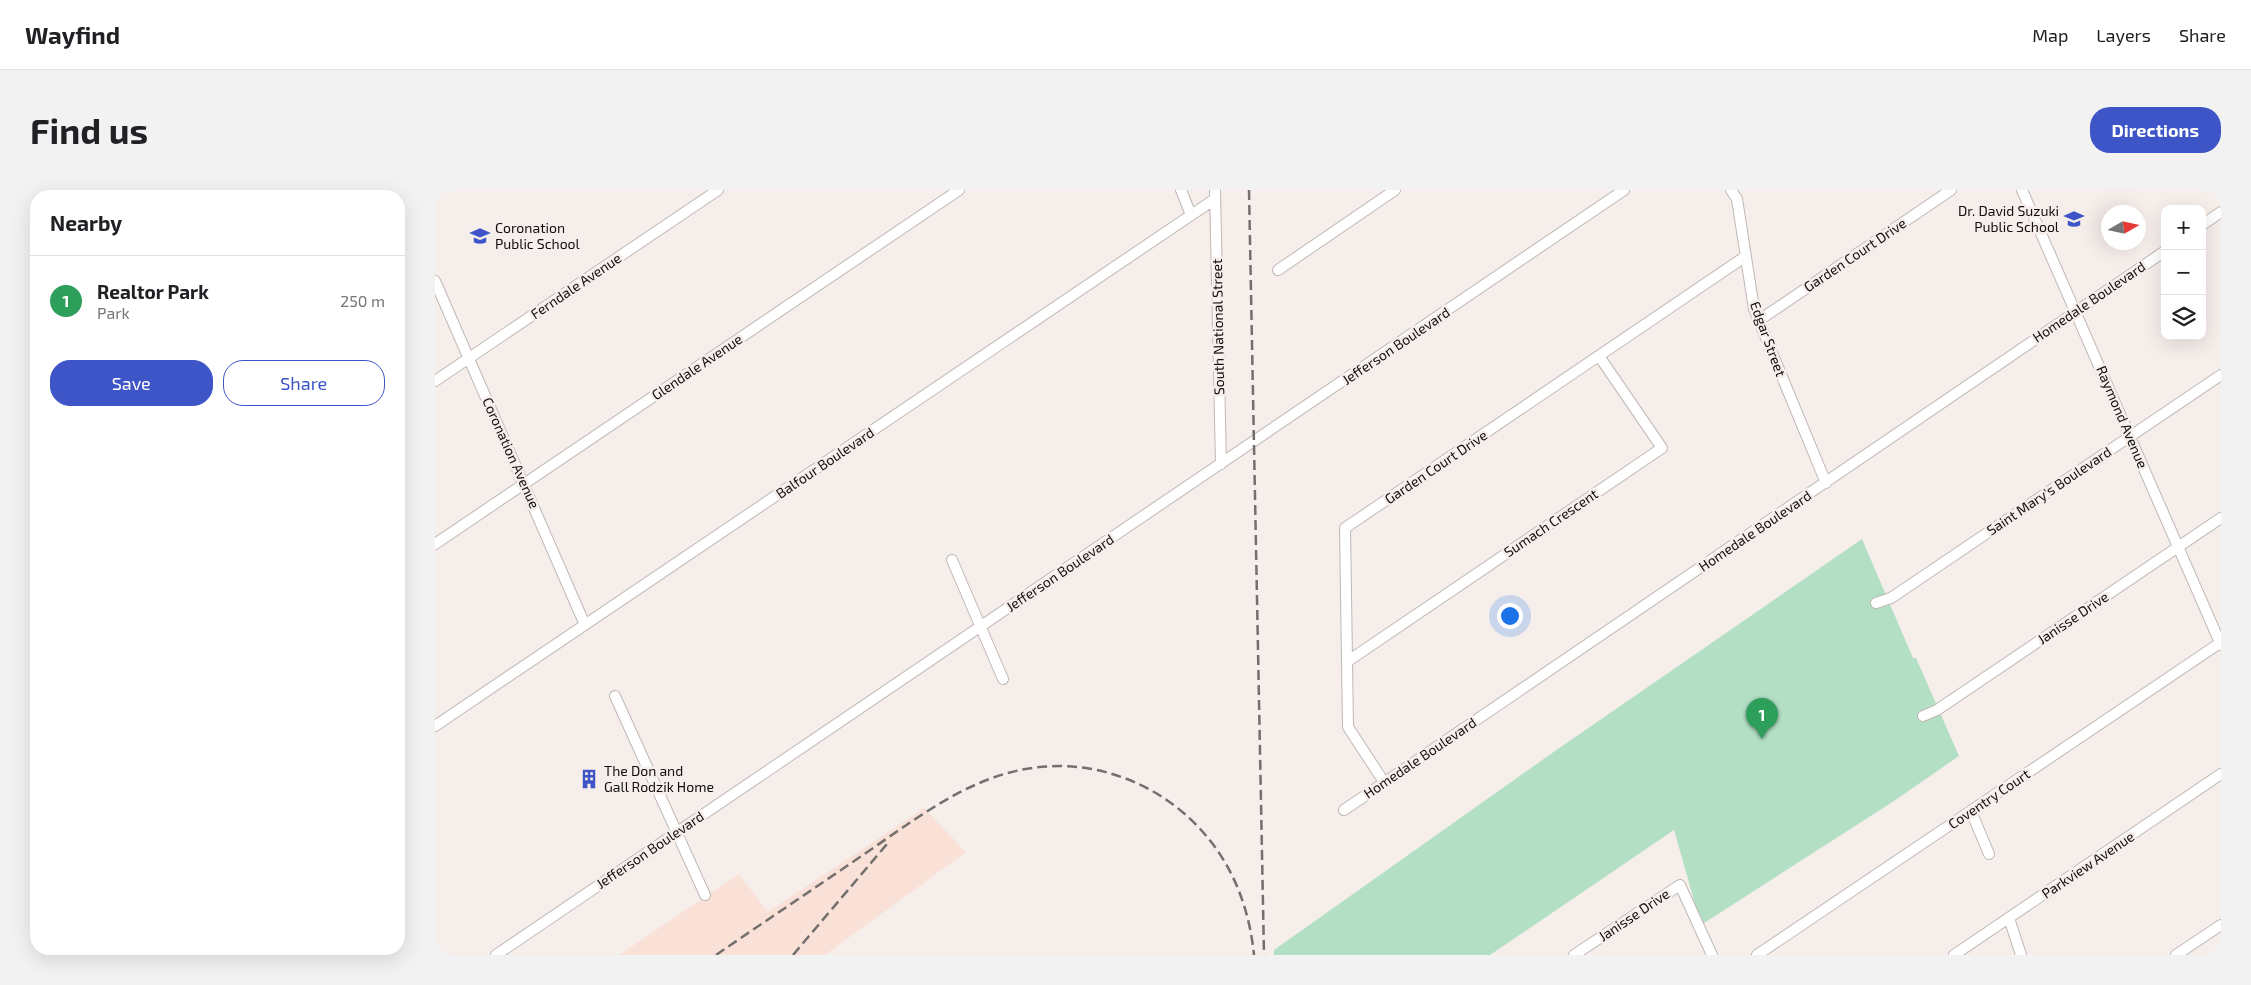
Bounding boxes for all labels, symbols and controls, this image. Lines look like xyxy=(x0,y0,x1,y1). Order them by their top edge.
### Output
text: Wayfind xyxy=(25,20,120,49)
text: Map xyxy=(2032,24,2068,46)
text: Layers xyxy=(2096,24,2151,46)
text: Share xyxy=(2179,24,2226,46)
button: Directions xyxy=(2090,107,2221,153)
text: Find us xyxy=(30,109,148,151)
place label: Dr. David Suzuki Public School xyxy=(1958,202,2060,235)
north arrow xyxy=(2101,205,2146,250)
map controls xyxy=(2161,205,2206,340)
button: + xyxy=(2161,205,2206,250)
school or university icon: Dr. David Suzuki Public School xyxy=(2063,208,2085,230)
text: Nearby xyxy=(50,210,122,235)
street label: Garden Court Drive xyxy=(1800,214,1909,295)
place label: Coronation Public School xyxy=(495,219,581,252)
school or university icon: Coronation Public School xyxy=(469,225,491,247)
street label: Ferndale Avenue xyxy=(527,249,624,322)
button: − xyxy=(2161,250,2206,295)
street label: Homedale Boulevard xyxy=(2029,258,2148,346)
street label: South National Street xyxy=(1208,259,1227,395)
text: Realtor Park xyxy=(97,280,209,303)
text: 1 xyxy=(63,291,69,310)
text: 250 m xyxy=(340,291,385,310)
button: layers xyxy=(2161,295,2206,340)
street label: Edgar Street xyxy=(1747,299,1790,379)
text: Park xyxy=(97,303,130,322)
street label: Jefferson Boulevard xyxy=(1339,303,1453,388)
street label: Glendale Avenue xyxy=(648,330,745,403)
button: Save xyxy=(50,360,213,406)
button: Share xyxy=(223,360,385,406)
street label: Raymond Avenue xyxy=(2093,363,2152,471)
street label: Coronation Avenue xyxy=(479,395,544,511)
street label: Balfour Boulevard xyxy=(772,423,877,502)
street label: Garden Court Drive xyxy=(1381,426,1490,507)
street label: Saint Mary's Boulevard xyxy=(1983,443,2114,539)
street label: Sumach Crescent xyxy=(1501,485,1601,560)
street label: Homedale Boulevard xyxy=(1695,487,1814,575)
street label: Jefferson Boulevard xyxy=(1003,530,1117,615)
street label: Janisse Drive xyxy=(2034,588,2112,648)
your location xyxy=(1497,603,1523,629)
pin: 1 xyxy=(1746,698,1778,739)
street label: Homedale Boulevard xyxy=(1360,714,1479,802)
place label: The Don and Gall Rodzik Home xyxy=(604,762,714,795)
street label: Coventry Court xyxy=(1945,765,2033,832)
building icon: The Don and Gall Rodzik Home xyxy=(578,768,600,790)
street label: Jefferson Boulevard xyxy=(593,807,707,892)
street label: Parkview Avenue xyxy=(2038,827,2137,902)
street label: Janisse Drive xyxy=(1595,885,1673,945)

